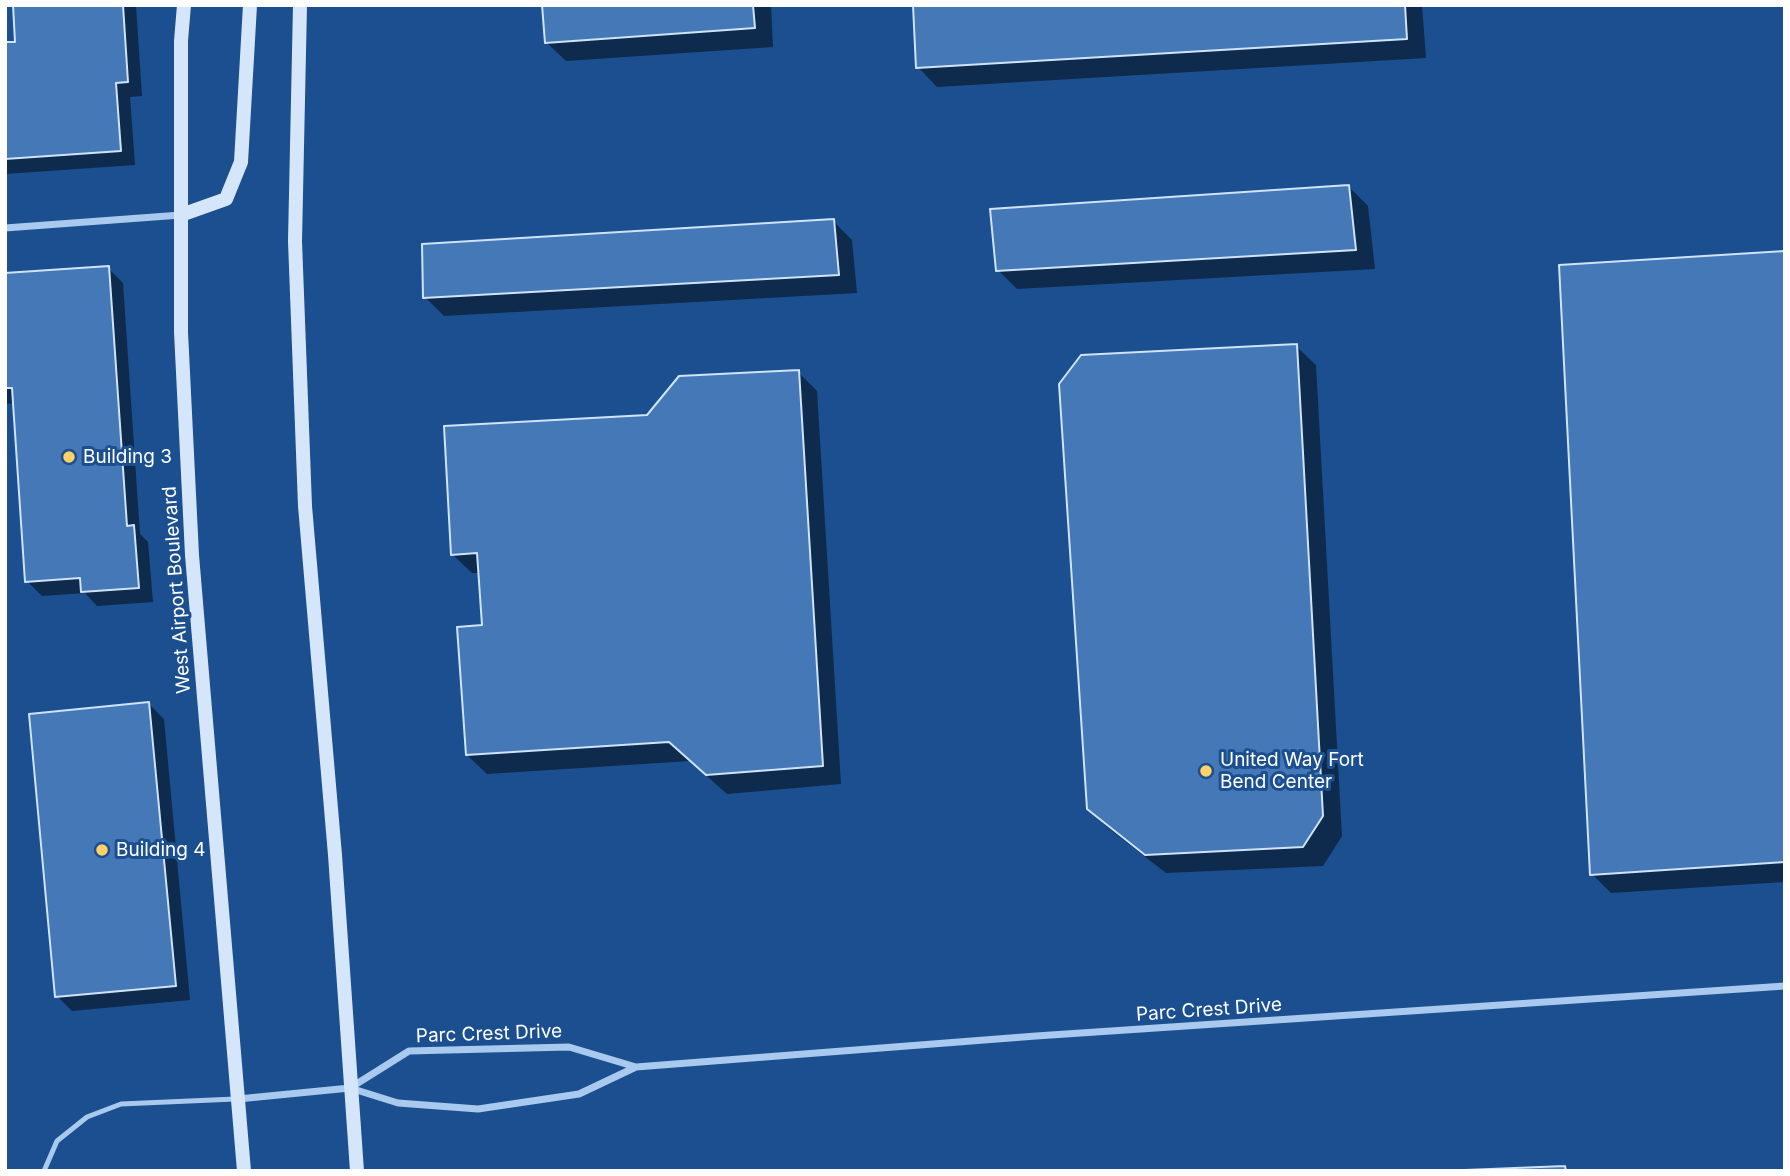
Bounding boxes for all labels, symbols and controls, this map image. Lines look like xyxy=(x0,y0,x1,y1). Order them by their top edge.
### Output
place label: Building 3 xyxy=(83,446,172,468)
marker: Building 3 xyxy=(61,449,77,465)
street label: West Airport Boulevard xyxy=(158,486,196,694)
place label: United Way Fort Bend Center xyxy=(1220,749,1364,793)
marker: United Way Fort Bend Center xyxy=(1198,763,1214,779)
place label: Building 4 xyxy=(116,839,206,861)
marker: Building 4 xyxy=(94,842,110,858)
street label: Parc Crest Drive xyxy=(1135,994,1283,1026)
street label: Parc Crest Drive xyxy=(415,1020,563,1048)

